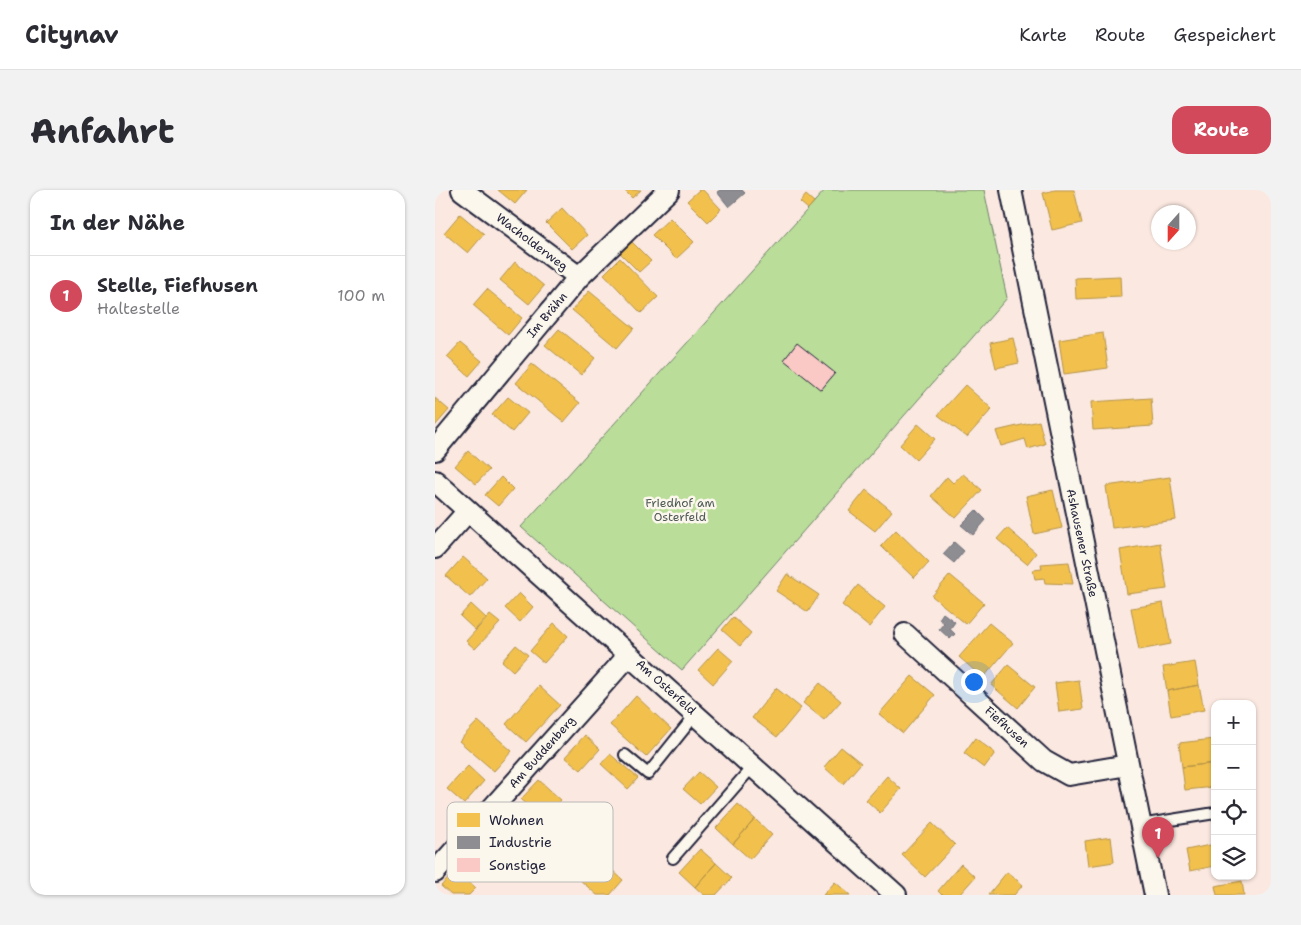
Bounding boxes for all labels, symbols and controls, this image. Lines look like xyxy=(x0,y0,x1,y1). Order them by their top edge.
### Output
text: Citynav xyxy=(25,19,119,51)
text: Karte xyxy=(1019,23,1067,47)
text: Route xyxy=(1095,23,1146,47)
text: Gespeichert xyxy=(1174,23,1276,47)
button: Route xyxy=(1172,106,1271,154)
text: Anfahrt xyxy=(30,107,174,154)
north arrow xyxy=(1151,205,1196,250)
text: In der Nähe xyxy=(50,209,185,237)
street label: Wacholderweg xyxy=(493,210,571,274)
text: Stelle, Fiefhusen xyxy=(97,273,258,298)
text: 1 xyxy=(62,285,70,306)
text: 100 m xyxy=(337,285,385,306)
street label: Im Brähn xyxy=(523,289,571,341)
text: Haltestelle xyxy=(97,298,180,319)
street label: Ashausener Straße xyxy=(1063,487,1101,599)
park label: Friedhof am Osterfeld xyxy=(645,495,715,525)
street label: Am Osterfeld xyxy=(633,656,700,719)
your location xyxy=(961,669,987,695)
map controls xyxy=(1211,700,1256,880)
button: + xyxy=(1211,700,1256,745)
street label: Fiefhusen xyxy=(981,703,1033,751)
street label: Am Buddenberg xyxy=(505,712,579,792)
button: − xyxy=(1211,745,1256,790)
button: locate xyxy=(1211,790,1256,835)
legend xyxy=(447,802,613,882)
text: Wohnen xyxy=(489,811,544,829)
pin: 1 xyxy=(1142,817,1174,858)
text: Industrie xyxy=(489,833,552,851)
button: layers xyxy=(1211,835,1256,880)
text: Sonstige xyxy=(489,856,546,874)

